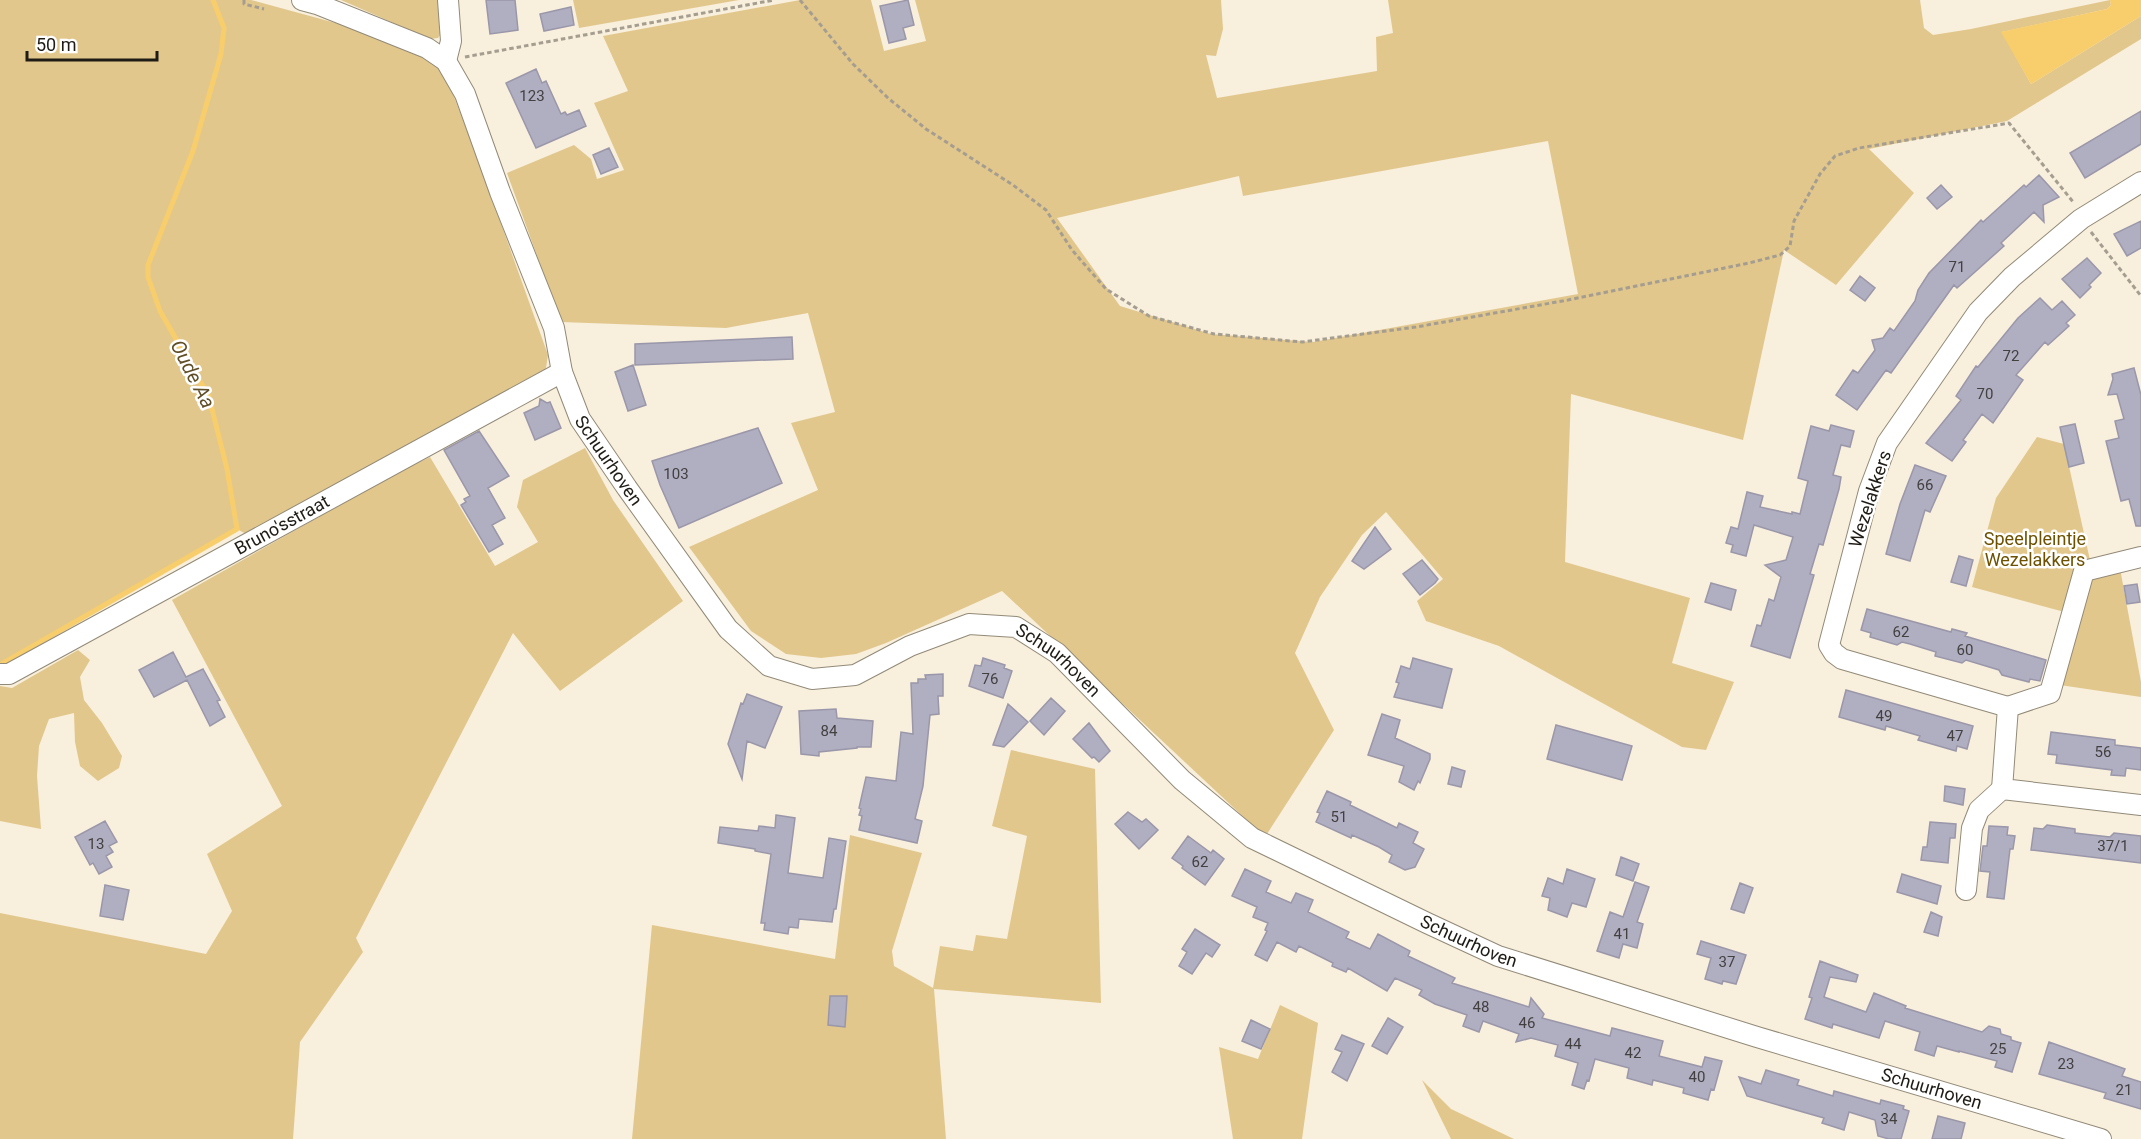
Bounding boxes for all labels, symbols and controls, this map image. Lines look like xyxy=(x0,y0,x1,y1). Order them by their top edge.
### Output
scale bar xyxy=(27,24,158,62)
text: 50 m xyxy=(36,34,76,55)
house number: 123 xyxy=(519,87,545,105)
house number: 71 xyxy=(1949,258,1965,276)
water label: Oude Aa xyxy=(166,336,220,412)
house number: 72 xyxy=(2003,347,2019,365)
house number: 70 xyxy=(1977,385,1993,403)
street label: Schuurhoven xyxy=(571,411,647,509)
street label: Wezelakkers xyxy=(1844,448,1895,550)
house number: 103 xyxy=(663,465,689,483)
house number: 66 xyxy=(1917,476,1933,494)
street label: Bruno'sstraat xyxy=(231,490,333,559)
park label: Speelpleintje Wezelakkers xyxy=(1984,528,2086,570)
street label: Schuurhoven xyxy=(1012,619,1105,701)
house number: 62 xyxy=(1893,623,1909,641)
house number: 60 xyxy=(1957,641,1973,659)
house number: 76 xyxy=(982,670,998,688)
house number: 49 xyxy=(1876,707,1892,725)
house number: 84 xyxy=(821,722,838,740)
house number: 47 xyxy=(1947,727,1963,745)
house number: 56 xyxy=(2095,743,2111,761)
house number: 51 xyxy=(1331,808,1347,826)
house number: 13 xyxy=(88,835,104,853)
house number: 37/1 xyxy=(2097,837,2129,855)
house number: 62 xyxy=(1192,853,1208,871)
street label: Schuurhoven xyxy=(1417,910,1520,971)
house number: 41 xyxy=(1614,925,1630,943)
house number: 37 xyxy=(1719,953,1735,971)
house number: 48 xyxy=(1473,998,1489,1016)
house number: 46 xyxy=(1519,1014,1535,1032)
house number: 44 xyxy=(1565,1035,1582,1053)
house number: 25 xyxy=(1990,1040,2006,1058)
house number: 42 xyxy=(1625,1044,1641,1062)
house number: 23 xyxy=(2058,1055,2074,1073)
street label: Schuurhoven xyxy=(1879,1063,1985,1113)
house number: 40 xyxy=(1689,1068,1705,1086)
house number: 21 xyxy=(2116,1081,2132,1099)
house number: 34 xyxy=(1881,1110,1898,1128)

